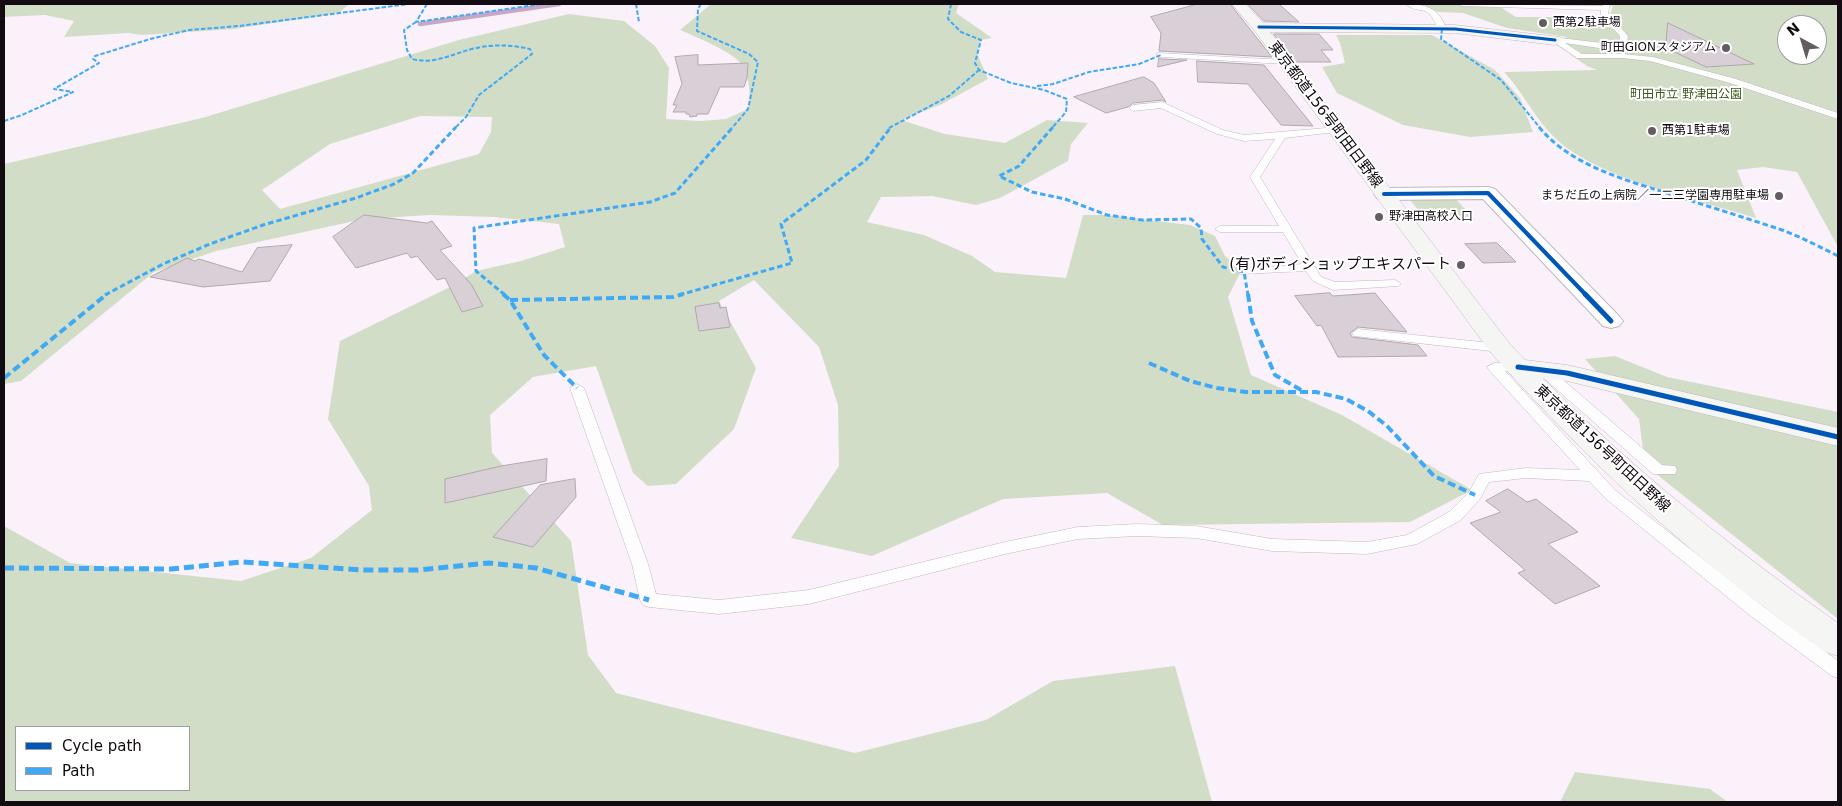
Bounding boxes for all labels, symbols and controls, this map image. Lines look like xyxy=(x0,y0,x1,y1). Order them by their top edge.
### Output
north arrow xyxy=(1777,15,1827,65)
place label: 西第2駐車場 xyxy=(1553,16,1621,30)
marker: 西第2駐車場 xyxy=(1537,17,1549,29)
text: N xyxy=(1784,19,1803,39)
street label: 東京都道156号町田日野線 xyxy=(1264,38,1386,192)
place label: 町田GIONスタジアム xyxy=(1601,41,1716,55)
marker: 町田GIONスタジアム xyxy=(1720,42,1732,54)
park label: 町田市立 野津田公園 xyxy=(1630,88,1742,102)
place label: 西第1駐車場 xyxy=(1662,124,1730,138)
marker: 西第1駐車場 xyxy=(1646,125,1658,137)
place label: まちだ丘の上病院／一二三学園専用駐車場 xyxy=(1541,189,1769,203)
marker: まちだ丘の上病院／一二三学園専用駐車場 xyxy=(1773,190,1785,202)
place label: 野津田高校入口 xyxy=(1389,210,1473,224)
marker: 野津田高校入口 xyxy=(1373,211,1385,223)
place label: (有)ボディショップエキスパート xyxy=(1229,256,1451,274)
marker: (有)ボディショップエキスパート xyxy=(1455,259,1467,271)
street label: 東京都道156号町田日野線 xyxy=(1531,382,1673,516)
legend xyxy=(15,726,190,791)
text: Cycle path xyxy=(62,737,142,755)
text: Path xyxy=(62,762,95,780)

